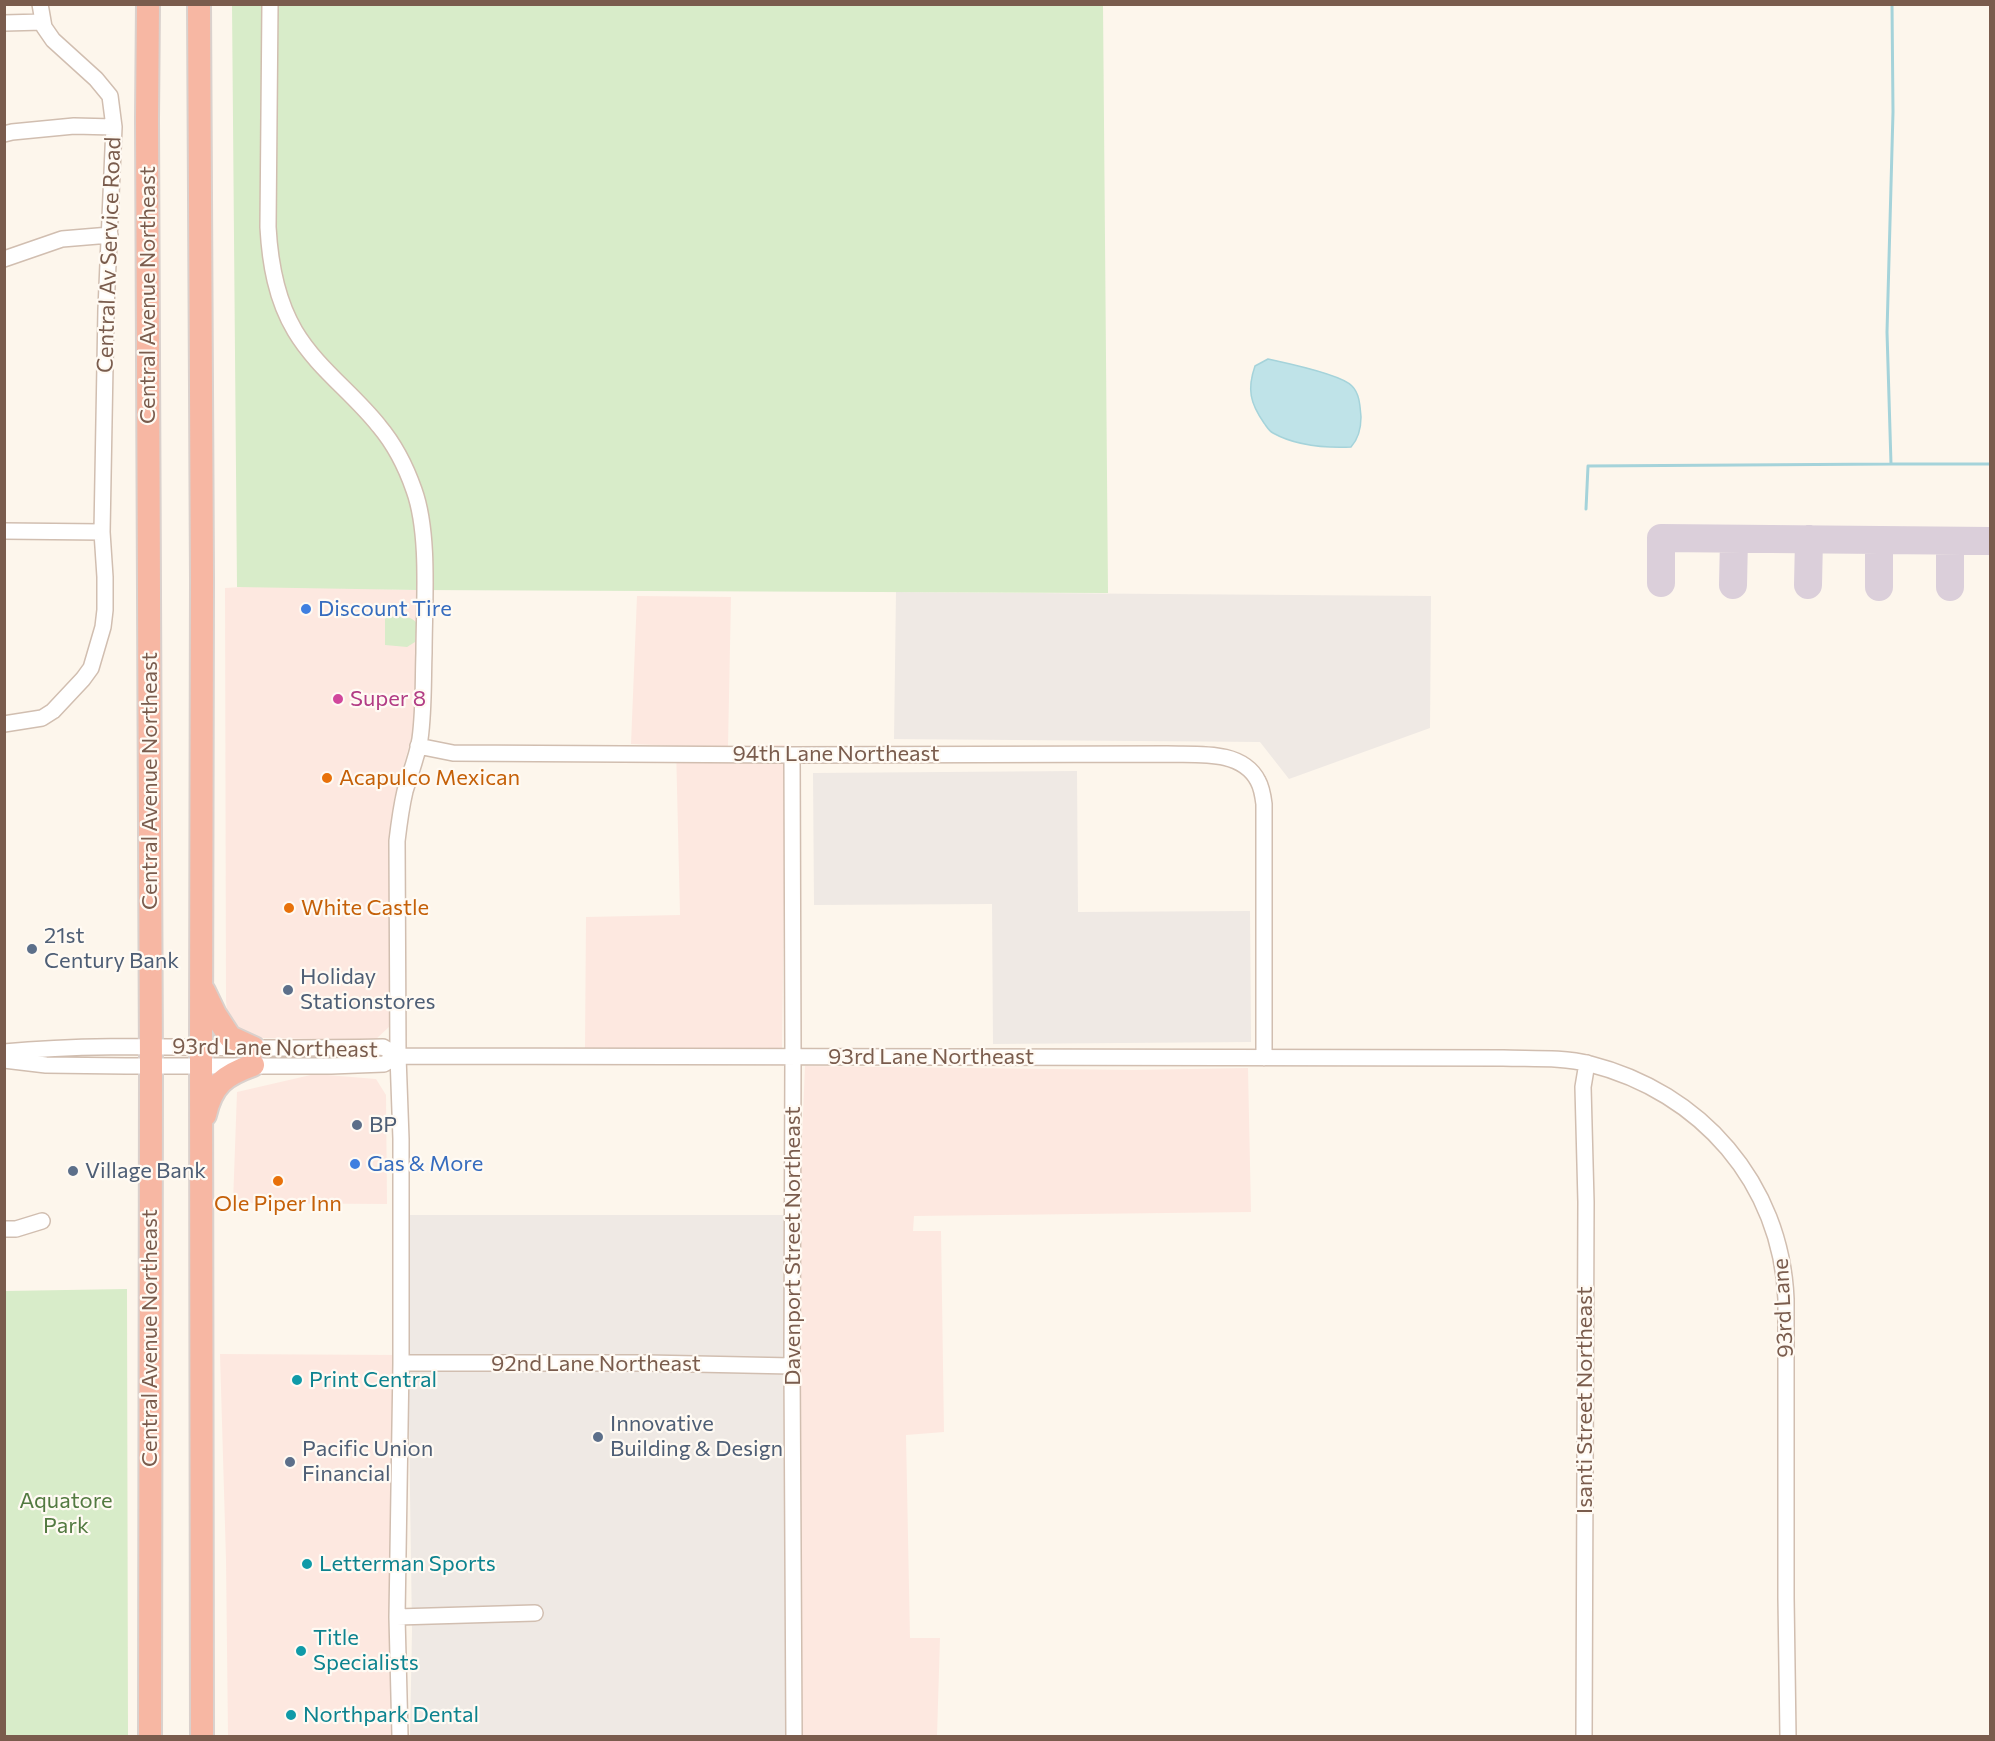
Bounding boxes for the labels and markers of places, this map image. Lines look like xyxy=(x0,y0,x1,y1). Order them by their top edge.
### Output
place label: Discount Tire xyxy=(318,596,452,622)
marker: Discount Tire xyxy=(299,602,313,616)
place label: Super 8 xyxy=(350,686,426,712)
marker: Super 8 xyxy=(331,692,345,706)
place label: Acapulco Mexican xyxy=(339,765,520,791)
marker: Acapulco Mexican xyxy=(320,771,334,785)
place label: White Castle xyxy=(301,895,429,921)
marker: White Castle xyxy=(282,901,296,915)
place label: 21st Century Bank xyxy=(44,923,179,974)
marker: 21st Century Bank xyxy=(25,942,39,956)
place label: Holiday Stationstores xyxy=(300,964,436,1016)
marker: Holiday Stationstores xyxy=(281,983,295,997)
place label: BP xyxy=(369,1112,397,1138)
marker: BP xyxy=(350,1118,364,1132)
place label: Gas & More xyxy=(367,1151,483,1177)
marker: Gas & More xyxy=(348,1157,362,1171)
place label: Village Bank xyxy=(85,1158,206,1184)
marker: Village Bank xyxy=(66,1164,80,1178)
marker: Ole Piper Inn xyxy=(271,1174,285,1188)
place label: Ole Piper Inn xyxy=(214,1191,342,1217)
place label: Print Central xyxy=(309,1367,437,1393)
marker: Print Central xyxy=(290,1373,304,1387)
place label: Innovative Building & Design xyxy=(610,1411,783,1462)
marker: Innovative Building & Design xyxy=(591,1430,605,1444)
place label: Pacific Union Financial xyxy=(302,1436,433,1488)
marker: Pacific Union Financial xyxy=(283,1455,297,1469)
place label: Letterman Sports xyxy=(319,1551,496,1577)
marker: Letterman Sports xyxy=(300,1557,314,1571)
place label: Title Specialists xyxy=(313,1625,419,1676)
marker: Title Specialists xyxy=(294,1644,308,1658)
place label: Northpark Dental xyxy=(303,1702,479,1728)
marker: Northpark Dental xyxy=(284,1708,298,1722)

